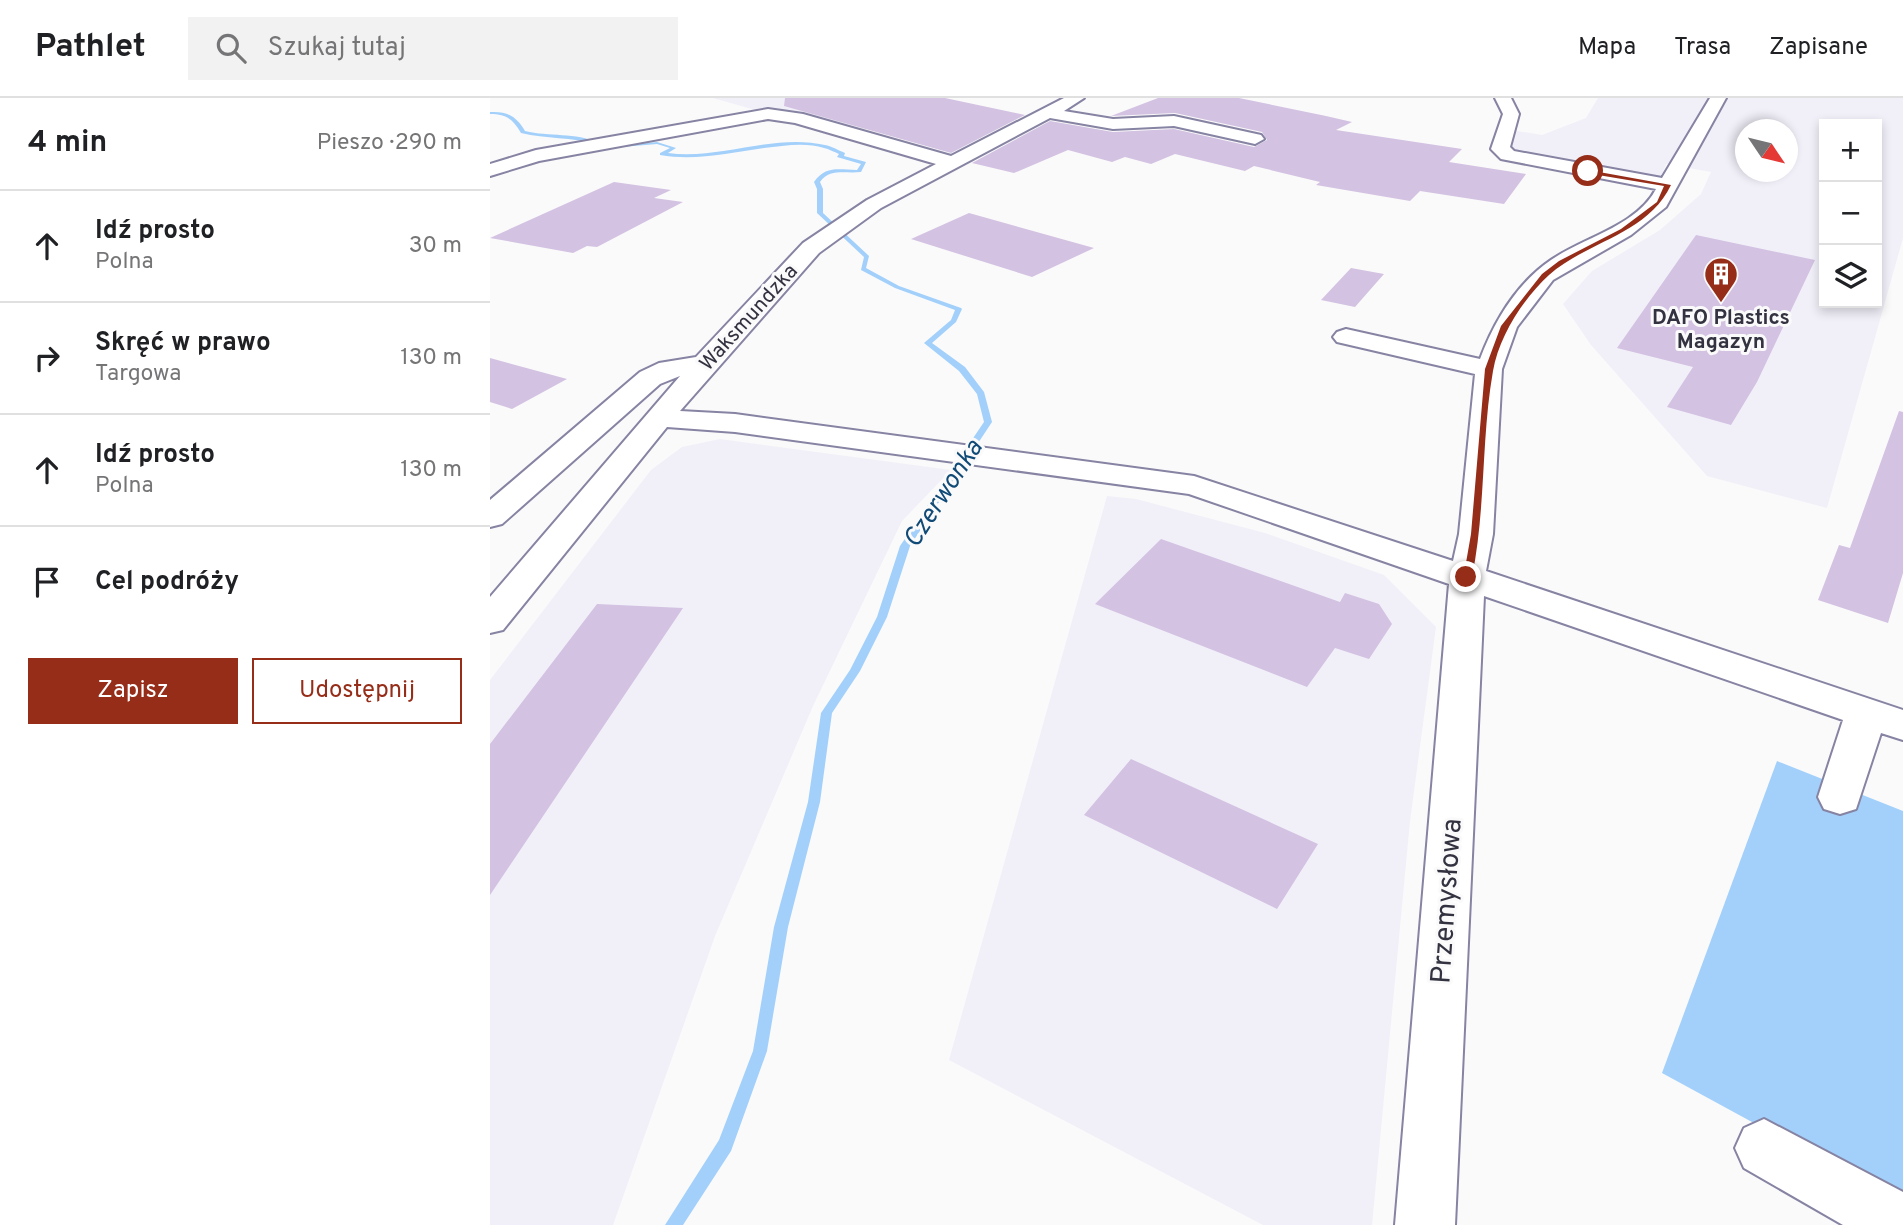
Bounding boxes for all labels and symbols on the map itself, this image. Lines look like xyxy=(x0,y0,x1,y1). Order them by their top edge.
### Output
north arrow xyxy=(1735,119,1798,182)
route start xyxy=(1572,155,1603,186)
building icon: DAFO Plastics Magazyn xyxy=(1702,255,1740,304)
street label: Waksmundzka xyxy=(694,259,804,377)
place label: DAFO Plastics Magazyn xyxy=(1652,305,1790,356)
water label: Czerwonka xyxy=(897,433,992,555)
route end xyxy=(1450,561,1481,592)
street label: Przemysłowa xyxy=(1424,817,1472,985)

